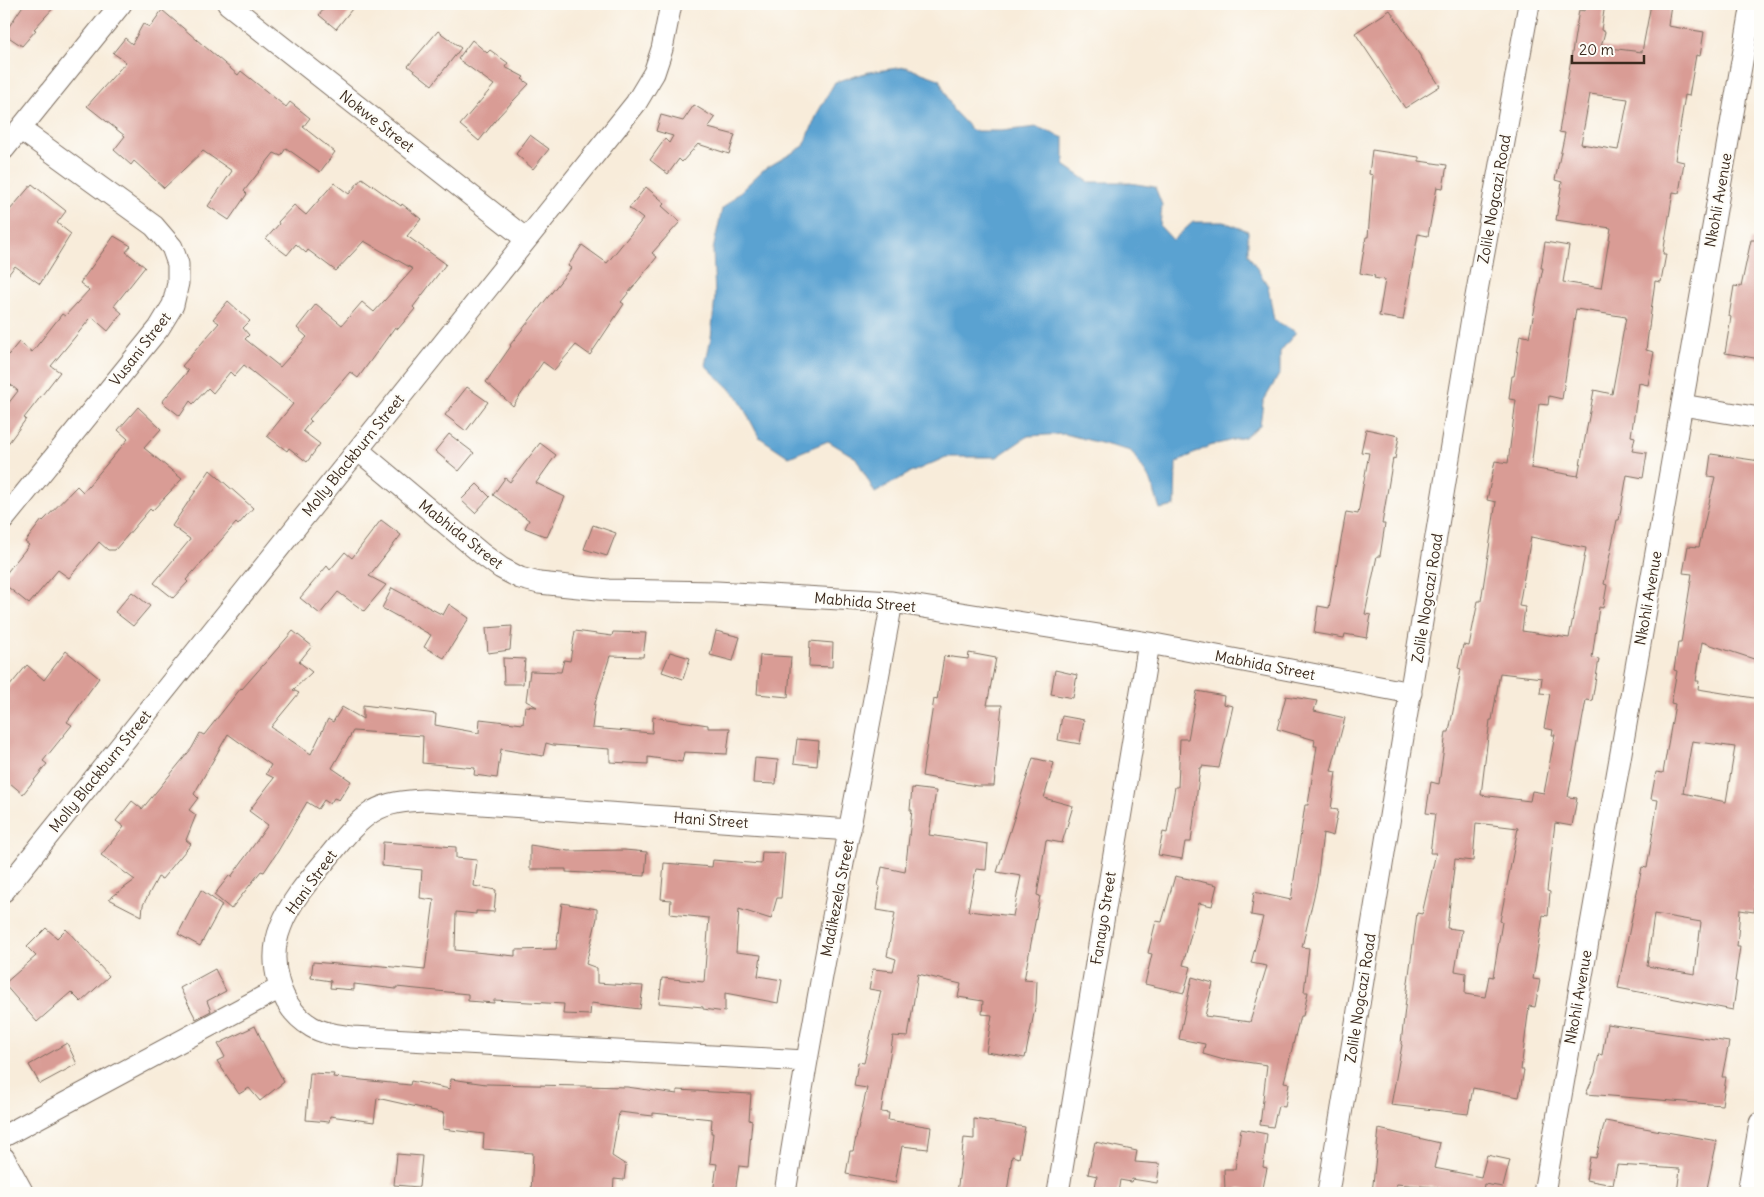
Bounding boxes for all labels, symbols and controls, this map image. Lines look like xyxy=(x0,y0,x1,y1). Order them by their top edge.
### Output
scale bar xyxy=(1572,32,1644,64)
text: 20 m xyxy=(1579,40,1614,59)
street label: Nokwe Street xyxy=(336,86,418,156)
street label: Zolile Nogcazi Road xyxy=(1473,133,1515,265)
street label: Nkohli Avenue xyxy=(1700,151,1736,249)
street label: Vusani Street xyxy=(105,308,175,390)
street label: Molly Blackburn Street xyxy=(298,390,408,520)
street label: Mabhida Street xyxy=(415,495,507,573)
street label: Zolile Nogcazi Road xyxy=(1407,532,1447,664)
street label: Nkohli Avenue xyxy=(1630,549,1666,647)
street label: Mabhida Street xyxy=(813,588,917,616)
street label: Mabhida Street xyxy=(1213,646,1317,684)
street label: Molly Blackburn Street xyxy=(45,706,155,836)
street label: Hani Street xyxy=(673,808,749,832)
street label: Madikezela Street xyxy=(816,838,858,958)
street label: Hani Street xyxy=(281,846,341,918)
street label: Fanayo Street xyxy=(1086,870,1120,966)
street label: Zolile Nogcazi Road xyxy=(1340,932,1380,1064)
street label: Nkohli Avenue xyxy=(1560,948,1596,1046)

